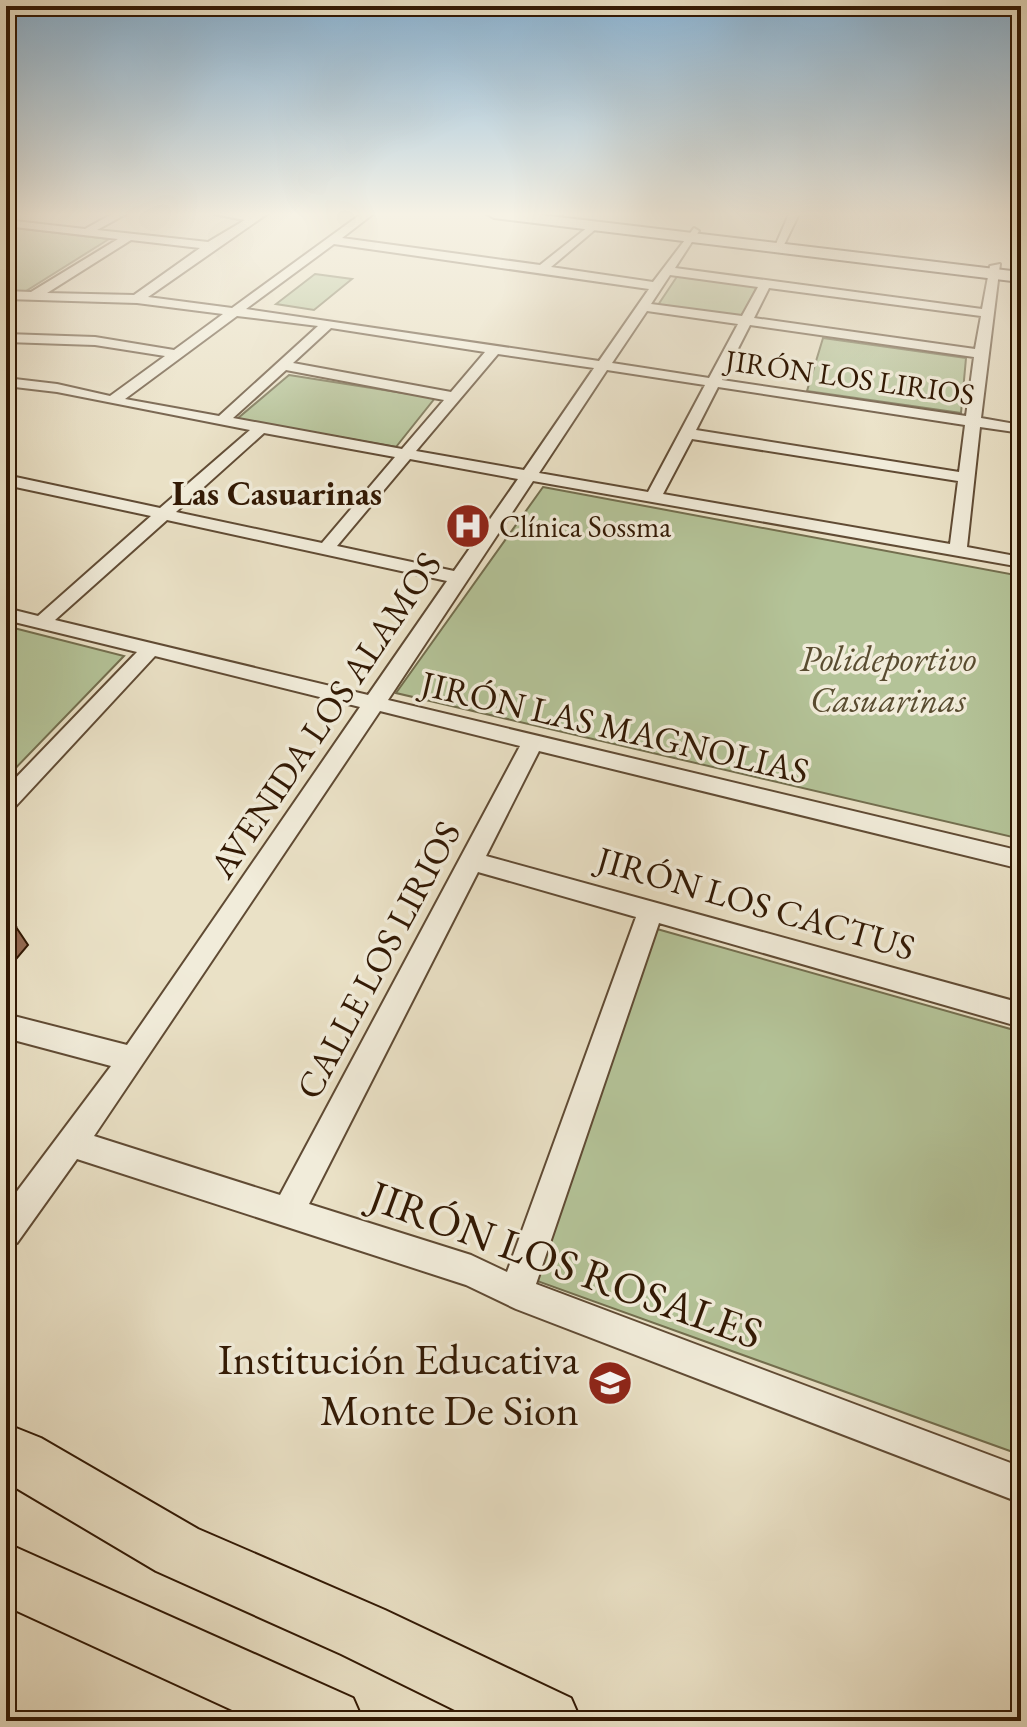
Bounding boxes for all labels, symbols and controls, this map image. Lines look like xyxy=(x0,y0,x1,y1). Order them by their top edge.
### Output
street label: JIRÓN LOS LIRIOS xyxy=(720,340,977,414)
district label: Las Casuarinas xyxy=(172,471,382,515)
hospital icon: Clínica Sossma xyxy=(444,502,492,550)
place label: Clínica Sossma xyxy=(499,507,671,546)
street label: AVENIDA LOS ALAMOS xyxy=(198,543,452,888)
park label: Polideportivo Casuarinas xyxy=(799,635,977,723)
street label: JIRÓN LAS MAGNOLIAS xyxy=(414,659,814,795)
street label: CALLE LOS LIRIOS xyxy=(285,813,471,1107)
street label: JIRÓN LOS CACTUS xyxy=(589,834,920,971)
street label: JIRÓN LOS ROSALES xyxy=(358,1165,770,1362)
place label: Institución Educativa Monte De Sion xyxy=(218,1330,579,1438)
school or university icon: Institución Educativa Monte De Sion xyxy=(586,1359,634,1407)

